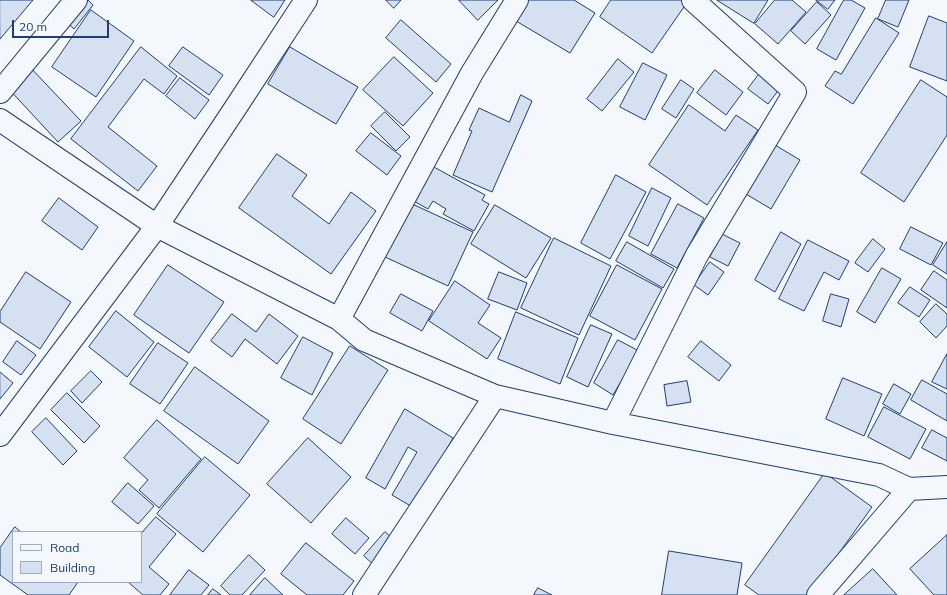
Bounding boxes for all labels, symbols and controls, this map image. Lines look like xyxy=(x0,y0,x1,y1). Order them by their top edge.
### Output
scale bar xyxy=(14,12,111,38)
text: 20 m xyxy=(19,19,47,34)
legend xyxy=(12,531,142,583)
text: Road xyxy=(50,540,79,555)
text: Building xyxy=(50,560,95,575)

